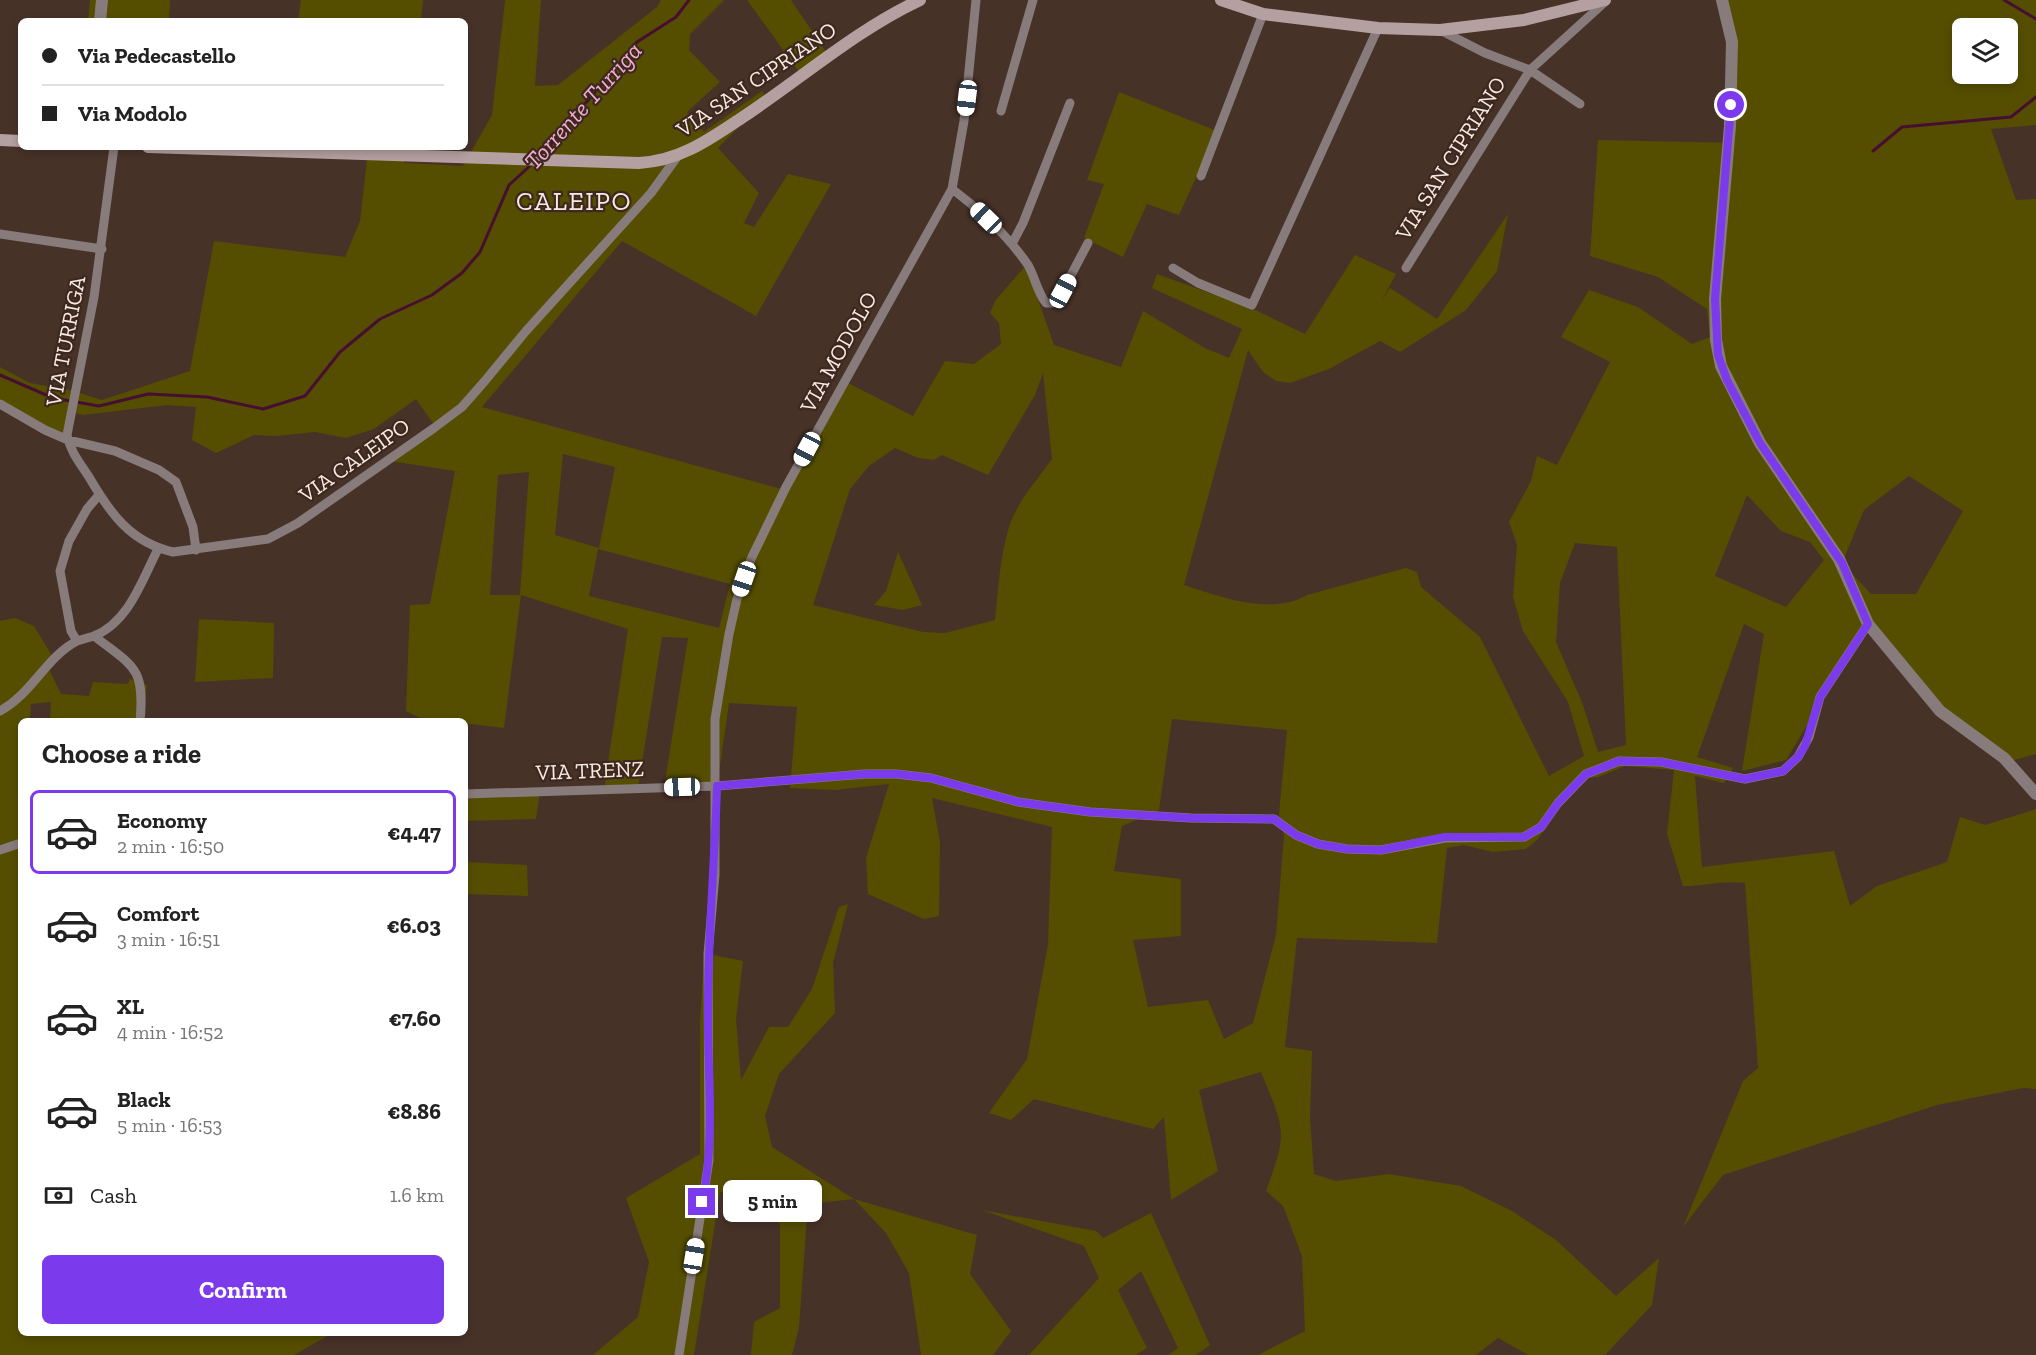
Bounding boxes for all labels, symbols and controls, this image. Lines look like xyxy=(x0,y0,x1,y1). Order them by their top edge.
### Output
street label: VIA SAN CIPRIANO xyxy=(670,16,841,144)
map controls xyxy=(1952,18,2018,84)
button: layers xyxy=(1952,18,2018,84)
water label: Torrente Turriga xyxy=(518,36,647,175)
text: Via Pedecastello xyxy=(78,42,236,69)
street label: VIA SAN CIPRIANO xyxy=(1389,72,1512,246)
car xyxy=(956,79,978,117)
route start xyxy=(1717,91,1744,118)
text: Via Modolo xyxy=(78,100,187,127)
district label: CALEIPO xyxy=(516,185,632,217)
car xyxy=(967,199,1005,237)
car xyxy=(1047,271,1079,311)
street label: VIA TURRIGA xyxy=(39,273,91,410)
street label: VIA MODOLO xyxy=(794,287,883,418)
street label: VIA CALEIPO xyxy=(293,412,415,509)
car xyxy=(791,429,823,469)
car xyxy=(730,559,758,599)
text: Choose a ride xyxy=(42,738,201,770)
street label: VIA TRENZ xyxy=(534,755,645,786)
car xyxy=(664,777,700,797)
icon: car xyxy=(45,805,99,859)
text: Economy xyxy=(117,807,207,834)
text: €4.47 xyxy=(387,819,441,846)
text: 2 min · 16:50 xyxy=(117,834,224,858)
icon: car xyxy=(45,898,99,952)
text: Comfort xyxy=(117,900,199,927)
text: €6.03 xyxy=(387,912,441,939)
text: 3 min · 16:51 xyxy=(117,927,220,951)
icon: car xyxy=(45,991,99,1045)
text: XL xyxy=(117,993,144,1020)
text: €7.60 xyxy=(389,1005,441,1032)
text: 4 min · 16:52 xyxy=(117,1020,223,1044)
icon: car xyxy=(45,1084,99,1138)
text: Black xyxy=(117,1086,171,1113)
text: €8.86 xyxy=(387,1098,441,1125)
text: 5 min · 16:53 xyxy=(117,1113,222,1137)
icon: cash xyxy=(42,1179,75,1212)
callout: 5 min xyxy=(723,1181,822,1223)
text: Cash xyxy=(90,1182,137,1209)
text: 1.6 km xyxy=(390,1183,444,1207)
route end xyxy=(688,1188,715,1215)
text: 5 min xyxy=(748,1189,797,1213)
car xyxy=(682,1237,706,1275)
button: Confirm xyxy=(42,1255,444,1324)

